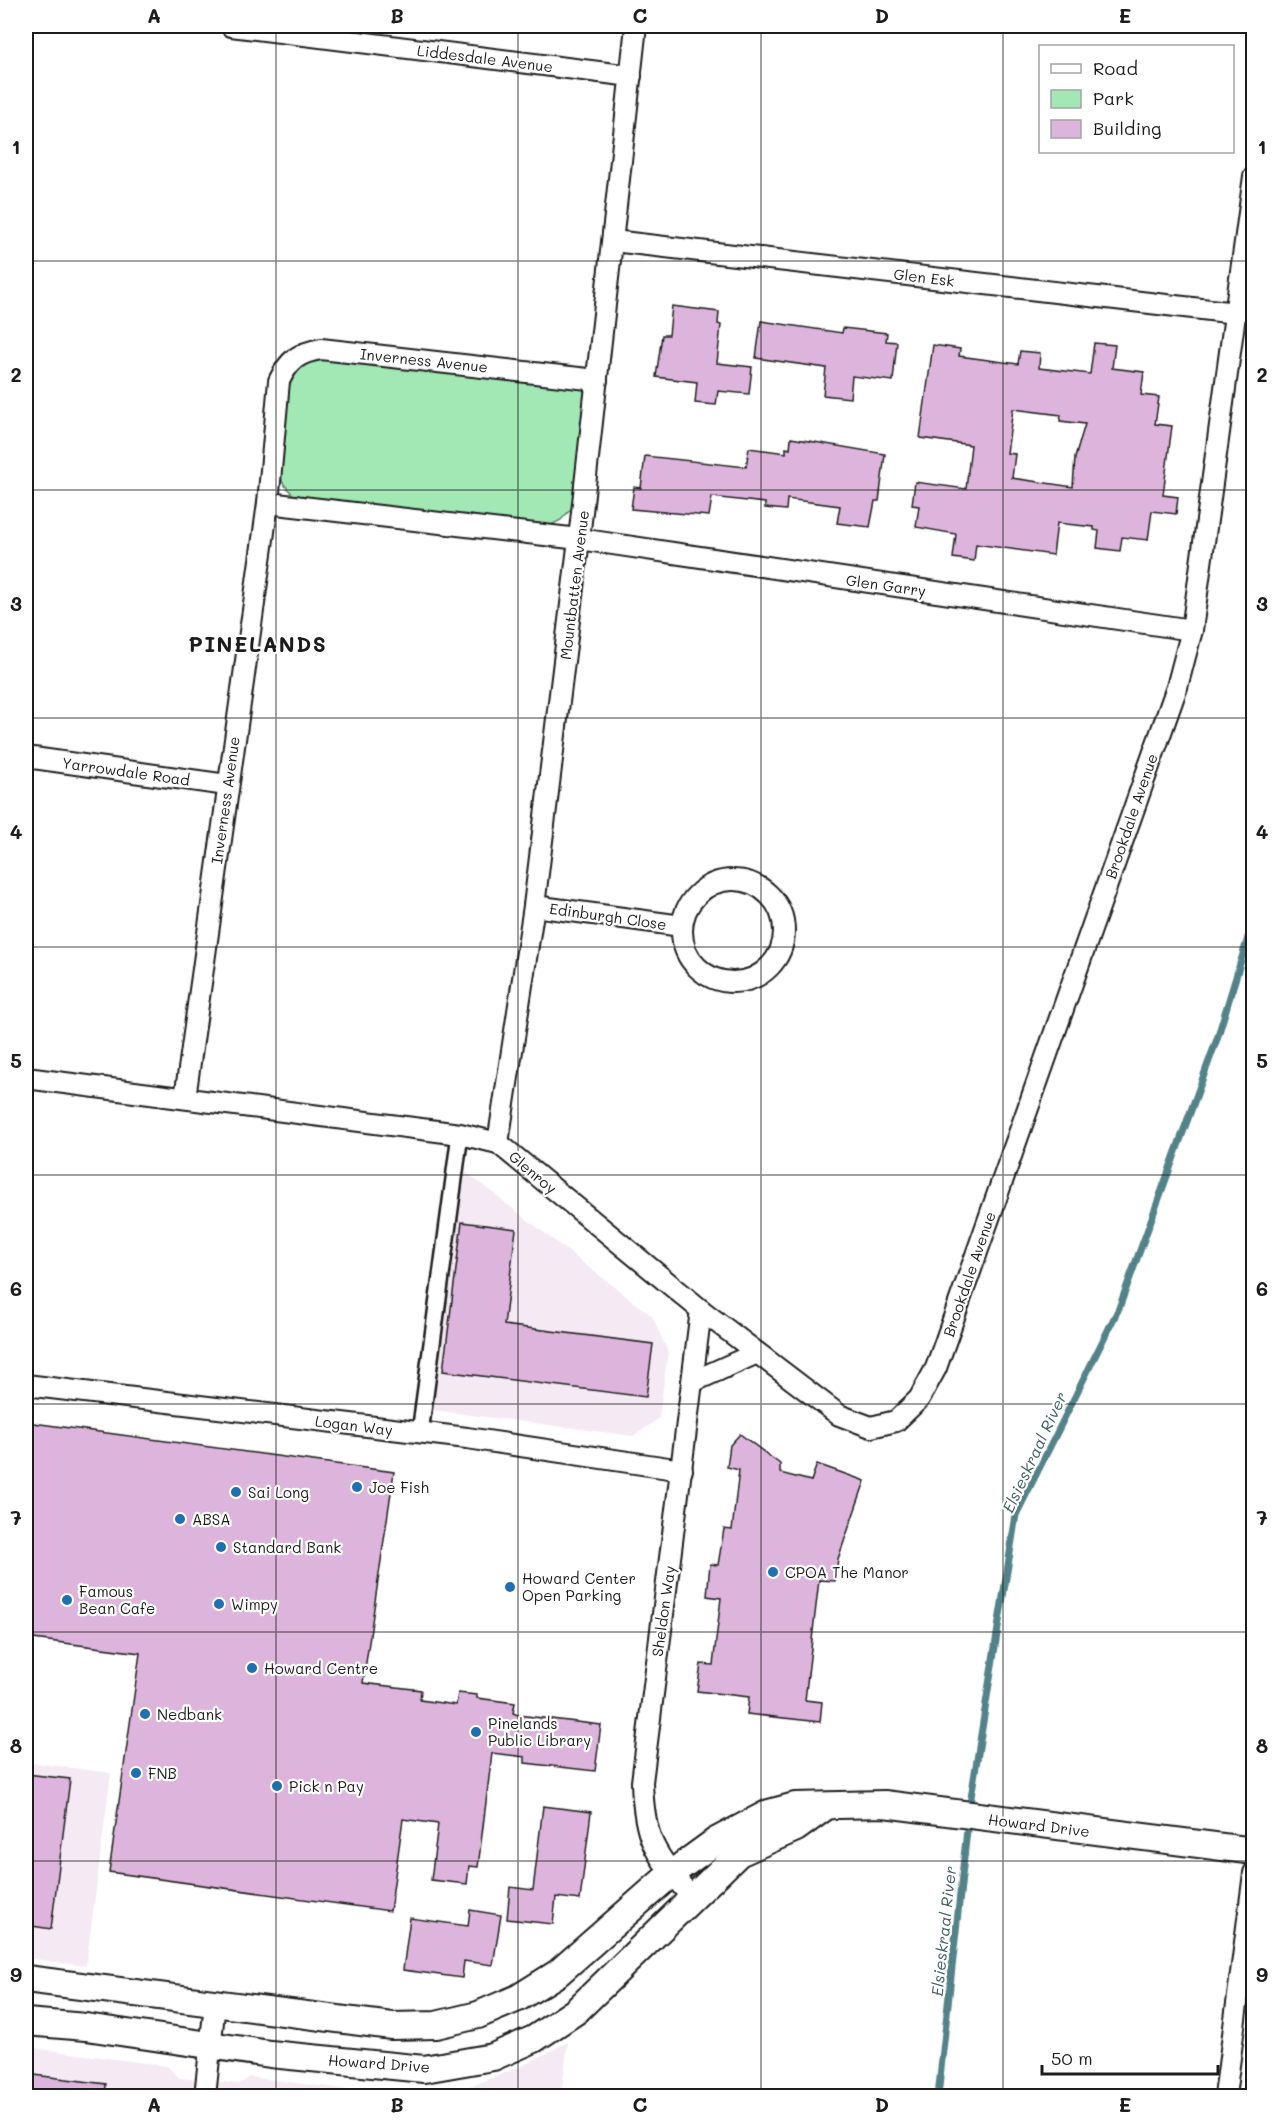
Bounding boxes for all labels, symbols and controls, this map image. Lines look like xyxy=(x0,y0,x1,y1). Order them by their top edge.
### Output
text: A xyxy=(147,2,161,28)
text: B xyxy=(390,2,404,28)
text: C xyxy=(633,2,648,28)
text: D xyxy=(875,2,889,28)
text: E xyxy=(1119,2,1131,28)
street label: Liddesdale Avenue xyxy=(416,40,554,76)
legend xyxy=(1039,45,1234,153)
text: Road xyxy=(1093,56,1138,80)
text: Park xyxy=(1093,86,1134,110)
text: Building xyxy=(1093,116,1161,140)
text: 1 xyxy=(12,133,20,159)
text: 1 xyxy=(1258,133,1266,159)
street label: Glen Esk xyxy=(892,263,956,291)
street label: Inverness Avenue xyxy=(359,343,489,377)
text: 2 xyxy=(10,361,22,387)
text: 2 xyxy=(1256,361,1268,387)
street label: Mountbatten Avenue xyxy=(555,509,593,661)
street label: Glen Garry xyxy=(845,569,927,601)
text: 3 xyxy=(10,590,22,616)
text: 3 xyxy=(1256,590,1268,616)
district label: PINELANDS xyxy=(189,630,327,657)
street label: Inverness Avenue xyxy=(206,735,244,865)
street label: Brookdale Avenue xyxy=(1100,751,1162,881)
street label: Yarrowdale Road xyxy=(61,752,191,790)
text: 4 xyxy=(10,818,23,844)
text: 4 xyxy=(1256,818,1269,844)
street label: Edinburgh Close xyxy=(548,898,668,934)
text: 5 xyxy=(10,1047,22,1073)
text: 5 xyxy=(1256,1047,1268,1073)
street label: Glenroy xyxy=(505,1146,561,1198)
street label: Brookdale Avenue xyxy=(938,1209,1000,1339)
text: 6 xyxy=(10,1275,22,1301)
text: 6 xyxy=(1256,1275,1268,1301)
water label: Elsieskraal River xyxy=(997,1388,1071,1516)
street label: Logan Way xyxy=(314,1410,394,1440)
place label: Joe Fish xyxy=(369,1477,429,1497)
marker: Joe Fish xyxy=(350,1480,364,1494)
place label: Sai Long xyxy=(248,1482,309,1502)
marker: Sai Long xyxy=(229,1485,243,1499)
text: 7 xyxy=(10,1504,22,1530)
text: 7 xyxy=(1256,1504,1268,1530)
place label: ABSA xyxy=(192,1509,231,1529)
marker: ABSA xyxy=(173,1512,187,1526)
place label: Standard Bank xyxy=(233,1537,341,1557)
marker: Standard Bank xyxy=(214,1540,228,1554)
place label: CPOA The Manor xyxy=(785,1562,909,1582)
street label: Sheldon Way xyxy=(647,1564,679,1658)
marker: CPOA The Manor xyxy=(766,1565,780,1579)
place label: Howard Center Open Parking xyxy=(522,1568,636,1605)
marker: Howard Center Open Parking xyxy=(503,1580,517,1594)
place label: Famous Bean Cafe xyxy=(79,1581,155,1618)
marker: Famous Bean Cafe xyxy=(60,1593,74,1607)
place label: Wimpy xyxy=(231,1594,278,1614)
marker: Wimpy xyxy=(212,1597,226,1611)
place label: Howard Centre xyxy=(264,1658,378,1678)
marker: Howard Centre xyxy=(245,1661,259,1675)
place label: Nedbank xyxy=(157,1704,222,1724)
marker: Nedbank xyxy=(138,1707,152,1721)
place label: Pinelands Public Library xyxy=(488,1713,591,1750)
marker: Pinelands Public Library xyxy=(469,1725,483,1739)
text: 8 xyxy=(10,1732,22,1758)
text: 8 xyxy=(1256,1732,1268,1758)
place label: FNB xyxy=(148,1763,177,1783)
marker: FNB xyxy=(129,1766,143,1780)
place label: Pick n Pay xyxy=(289,1776,364,1796)
marker: Pick n Pay xyxy=(270,1779,284,1793)
street label: Howard Drive xyxy=(987,1809,1091,1841)
water label: Elsieskraal River xyxy=(926,1865,960,1997)
text: 9 xyxy=(10,1961,22,1987)
text: 9 xyxy=(1256,1961,1268,1987)
scale bar xyxy=(1042,2038,1218,2076)
text: 50 m xyxy=(1051,2046,1093,2070)
street label: Howard Drive xyxy=(327,2049,431,2077)
text: A xyxy=(147,2091,161,2117)
text: B xyxy=(390,2091,404,2117)
text: C xyxy=(633,2091,648,2117)
text: D xyxy=(875,2091,889,2117)
text: E xyxy=(1119,2091,1131,2117)

